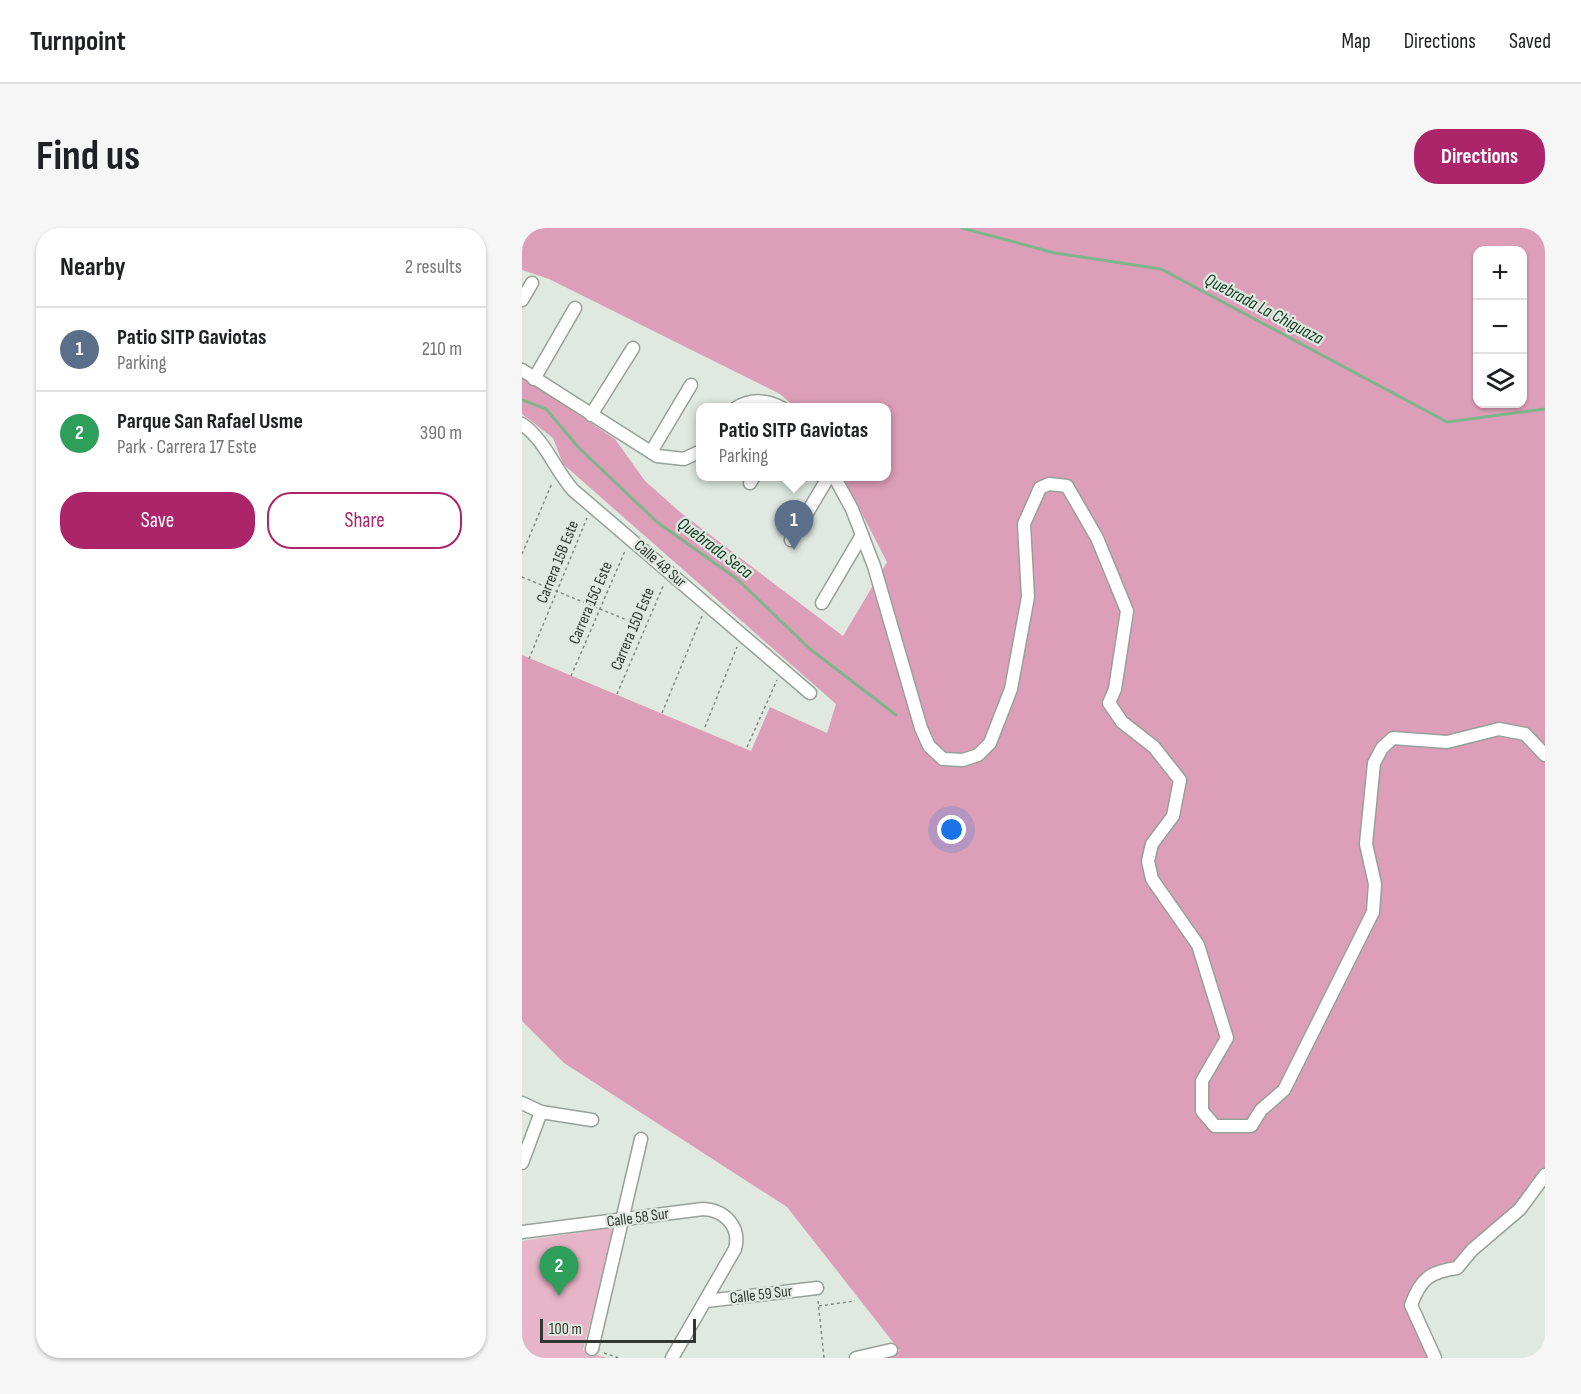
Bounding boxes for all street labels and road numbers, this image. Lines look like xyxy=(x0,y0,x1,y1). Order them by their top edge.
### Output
street label: Carrera 15B Este xyxy=(533,518,583,606)
street label: Calle 48 Sur xyxy=(630,536,690,592)
street label: Carrera 15C Este xyxy=(565,559,617,647)
street label: Carrera 15D Este xyxy=(607,585,659,673)
street label: Calle 58 Sur xyxy=(606,1204,671,1232)
street label: Calle 59 Sur xyxy=(729,1282,794,1308)

